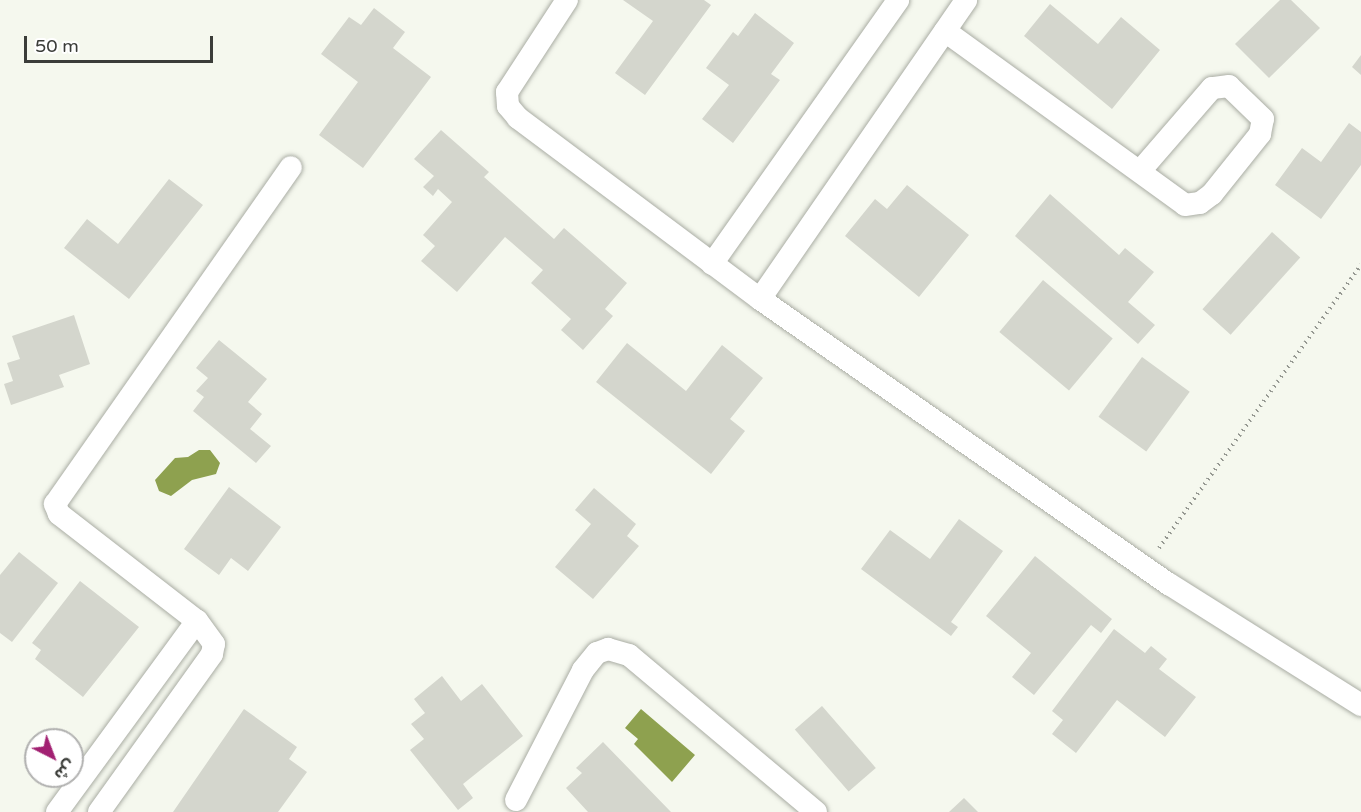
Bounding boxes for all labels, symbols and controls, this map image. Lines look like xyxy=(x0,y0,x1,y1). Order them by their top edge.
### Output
scale bar xyxy=(27,24,216,62)
text: 50 m xyxy=(35,35,79,57)
north arrow xyxy=(24,728,84,788)
text: ش xyxy=(50,755,80,785)

